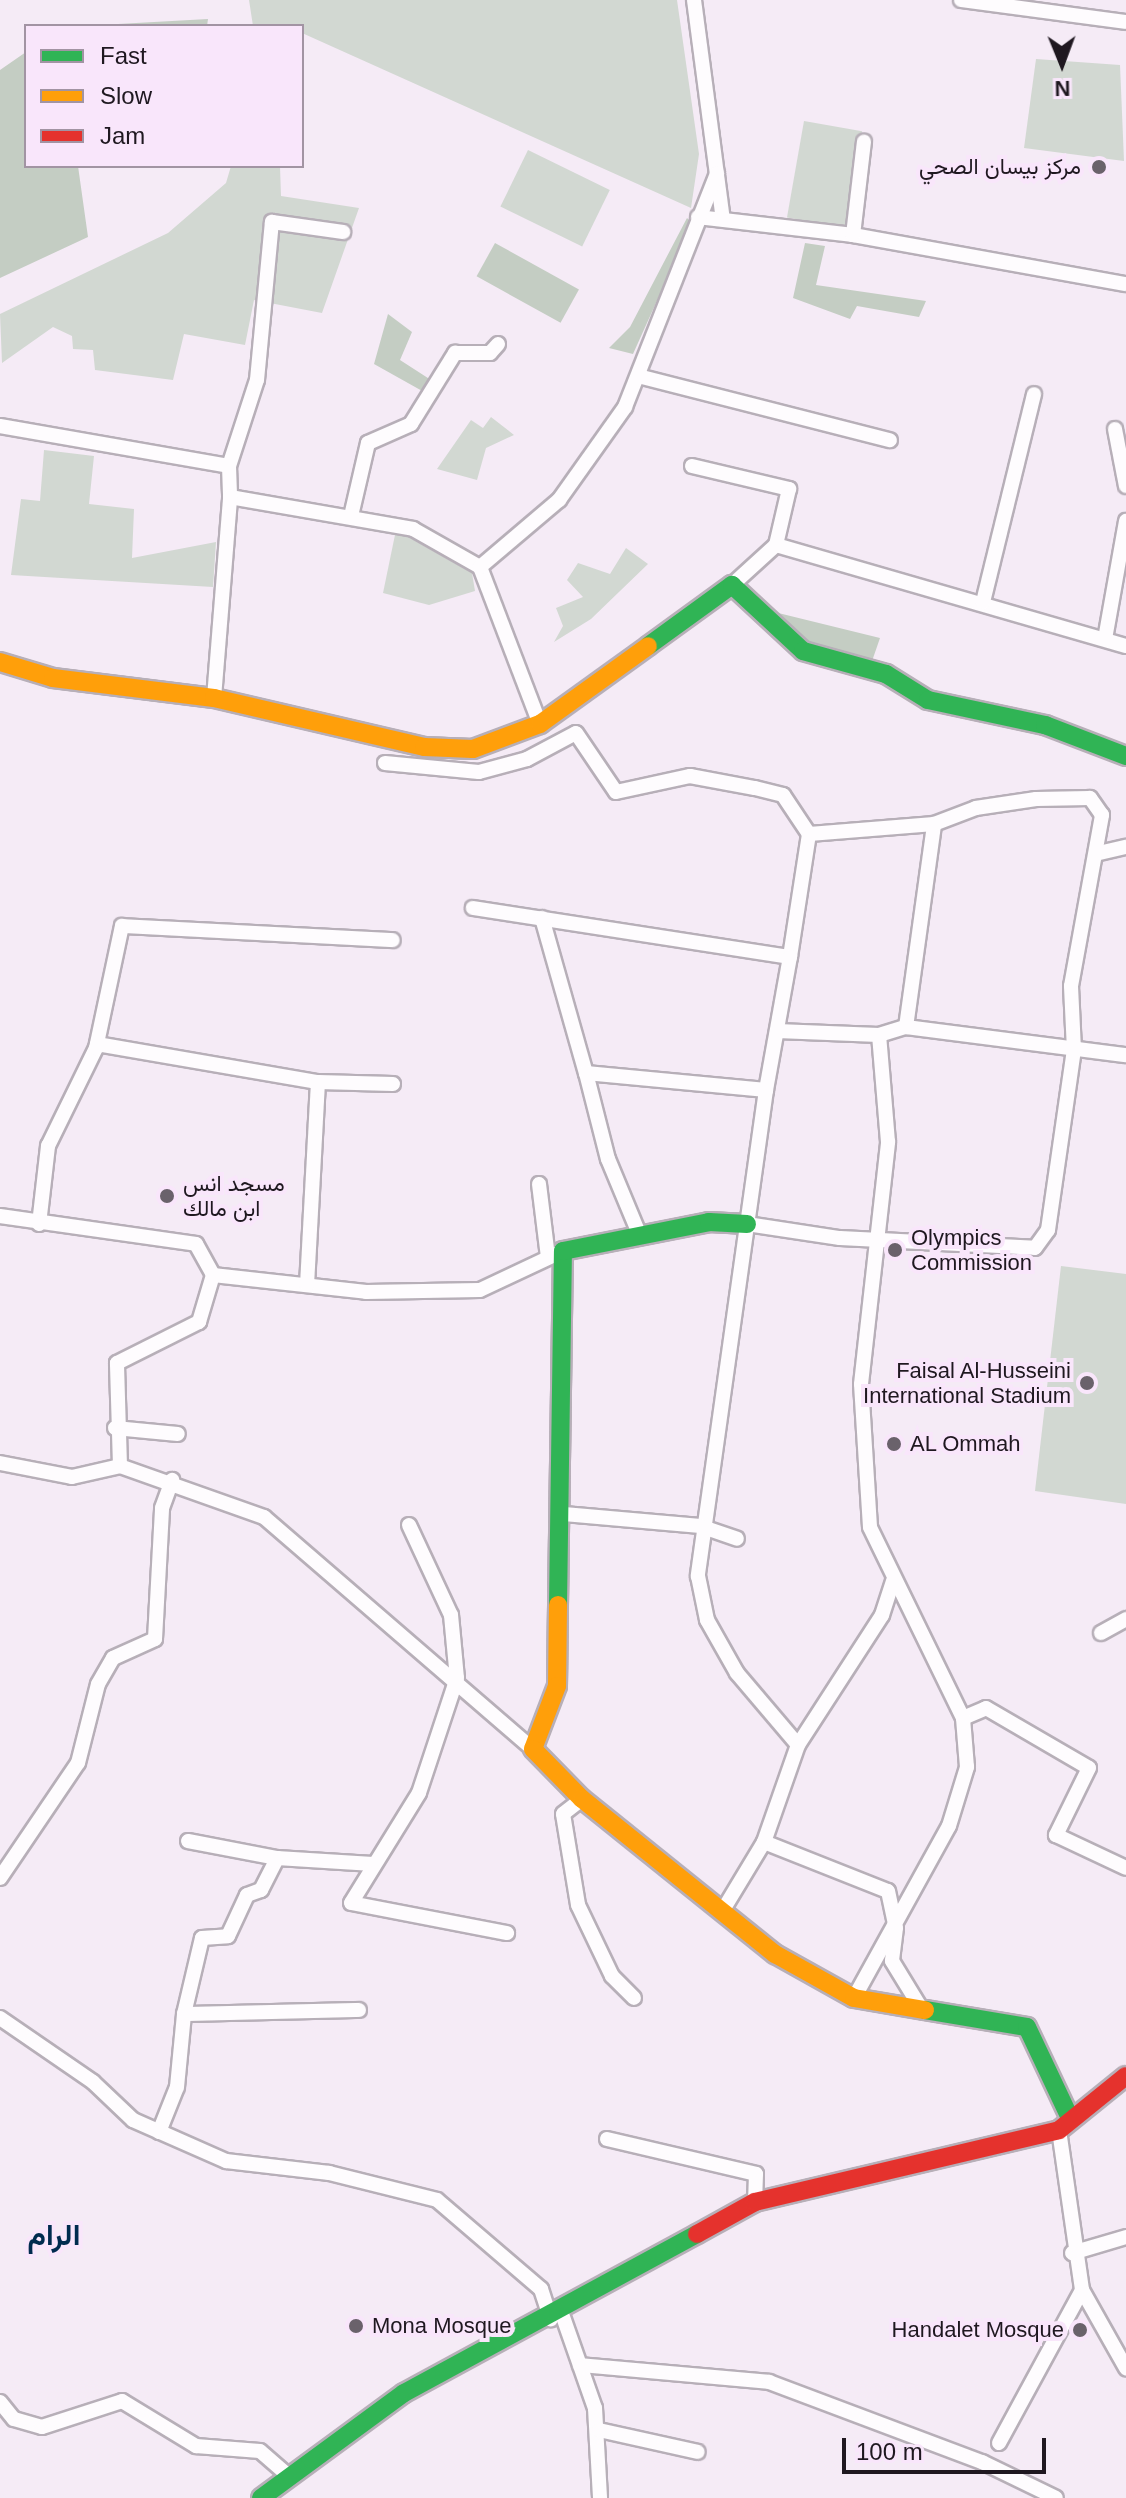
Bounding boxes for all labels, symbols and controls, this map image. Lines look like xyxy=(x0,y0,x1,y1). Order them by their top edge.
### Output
legend xyxy=(24,24,304,168)
north arrow xyxy=(1022,24,1102,104)
text: Fast xyxy=(100,42,147,69)
text: N xyxy=(1054,76,1071,101)
text: Slow xyxy=(100,82,152,109)
text: Jam xyxy=(100,122,145,149)
place label: مركز بيسان الصحي xyxy=(919,154,1081,180)
marker: مركز بيسان الصحي xyxy=(1088,156,1110,178)
place label: مسجد انس ابن مالك xyxy=(183,1170,285,1222)
marker: مسجد انس ابن مالك xyxy=(158,1187,176,1205)
place label: Olympics Commission xyxy=(911,1224,1032,1276)
marker: Olympics Commission xyxy=(886,1241,904,1259)
place label: Faisal Al-Husseini International Stadium xyxy=(863,1357,1071,1408)
marker: Faisal Al-Husseini International Stadium xyxy=(1078,1374,1096,1392)
place label: AL Ommah xyxy=(910,1431,1021,1457)
marker: AL Ommah xyxy=(885,1435,903,1453)
district label: الرام xyxy=(28,2217,80,2253)
place label: Mona Mosque xyxy=(372,2313,511,2339)
marker: Mona Mosque xyxy=(347,2317,365,2335)
place label: Handalet Mosque xyxy=(892,2317,1064,2343)
marker: Handalet Mosque xyxy=(1071,2321,1089,2339)
scale bar xyxy=(846,2422,1050,2472)
text: 100 m xyxy=(856,2438,923,2465)

